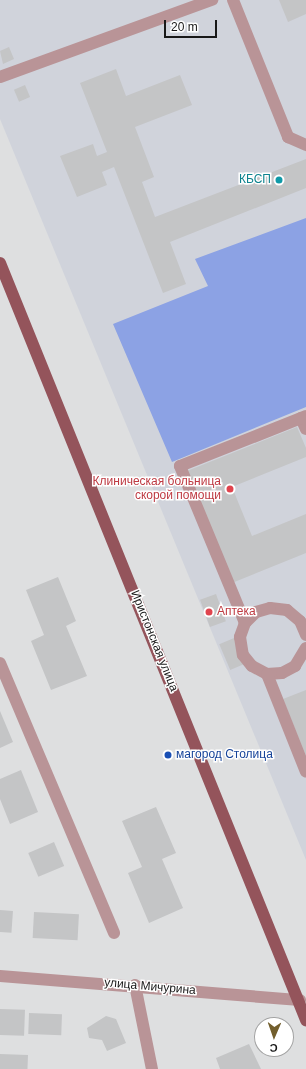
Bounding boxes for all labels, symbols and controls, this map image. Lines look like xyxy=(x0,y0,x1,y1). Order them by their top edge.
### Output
scale bar xyxy=(166,12,219,38)
text: 20 m xyxy=(171,20,198,34)
place label: КБСП xyxy=(239,173,271,187)
marker: КБСП xyxy=(274,175,284,185)
place label: Клиническая больница скорой помощи xyxy=(93,475,221,503)
marker: Клиническая больница скорой помощи xyxy=(224,483,236,495)
street label: Иристонская улица xyxy=(127,588,181,694)
place label: Аптека xyxy=(217,605,256,619)
marker: Аптека xyxy=(204,607,214,617)
place label: магород Столица xyxy=(176,748,273,762)
marker: магород Столица xyxy=(163,750,173,760)
street label: улица Мичурина xyxy=(104,976,196,998)
north arrow xyxy=(254,1017,294,1057)
text: С xyxy=(269,1042,278,1054)

